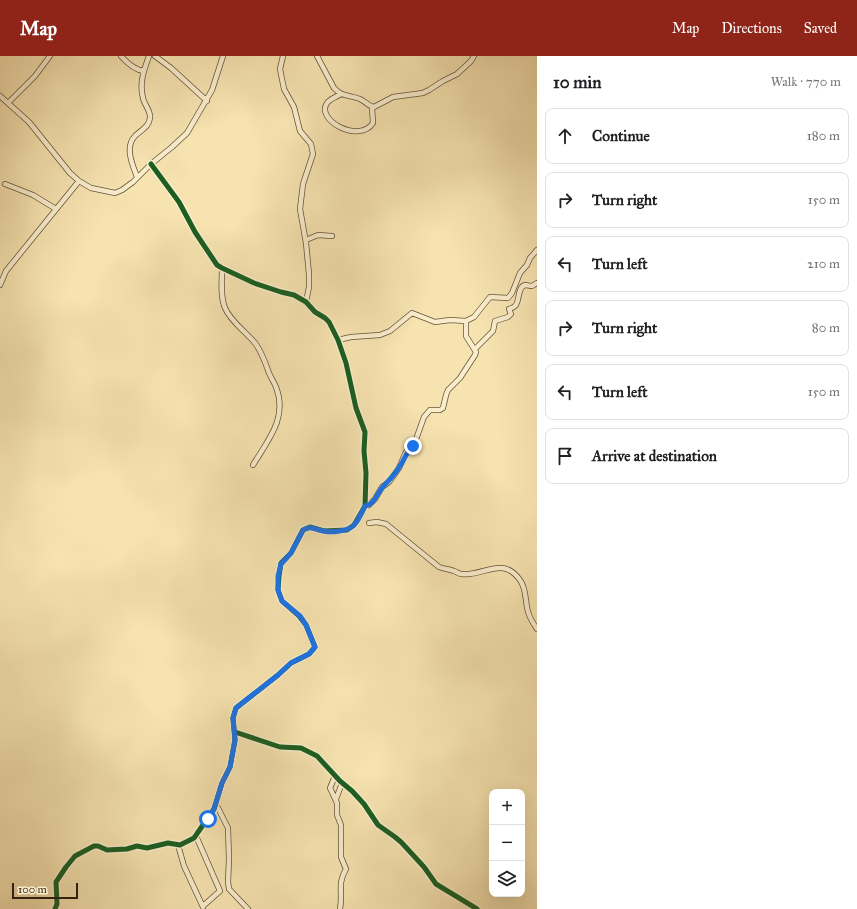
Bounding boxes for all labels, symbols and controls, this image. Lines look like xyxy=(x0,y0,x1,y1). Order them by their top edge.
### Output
text: Map xyxy=(20,17,57,40)
text: Map xyxy=(672,20,699,37)
text: Directions xyxy=(721,20,782,37)
text: Saved xyxy=(804,20,837,37)
text: 10 min xyxy=(553,72,601,93)
text: Walk · 770 m xyxy=(771,74,841,90)
icon: ahead xyxy=(554,125,576,147)
text: Continue xyxy=(592,127,650,145)
text: 180 m xyxy=(807,128,840,144)
icon: right xyxy=(554,189,576,211)
text: Turn right xyxy=(592,191,657,209)
text: 150 m xyxy=(808,192,840,208)
icon: left xyxy=(554,253,576,275)
text: Turn left xyxy=(592,255,648,273)
text: 210 m xyxy=(807,256,840,272)
icon: right xyxy=(554,317,576,339)
text: Turn right xyxy=(592,319,657,337)
text: 80 m xyxy=(812,320,840,336)
icon: left xyxy=(554,381,576,403)
text: Turn left xyxy=(592,383,648,401)
text: 150 m xyxy=(808,384,840,400)
route end xyxy=(404,437,422,455)
icon: arrive xyxy=(554,445,576,467)
text: Arrive at destination xyxy=(592,447,717,465)
map controls xyxy=(489,789,525,897)
button: + xyxy=(489,789,525,825)
route start xyxy=(199,810,217,828)
button: − xyxy=(489,825,525,861)
button: layers xyxy=(489,861,525,897)
scale bar xyxy=(12,881,78,900)
text: 100 m xyxy=(18,883,47,896)

